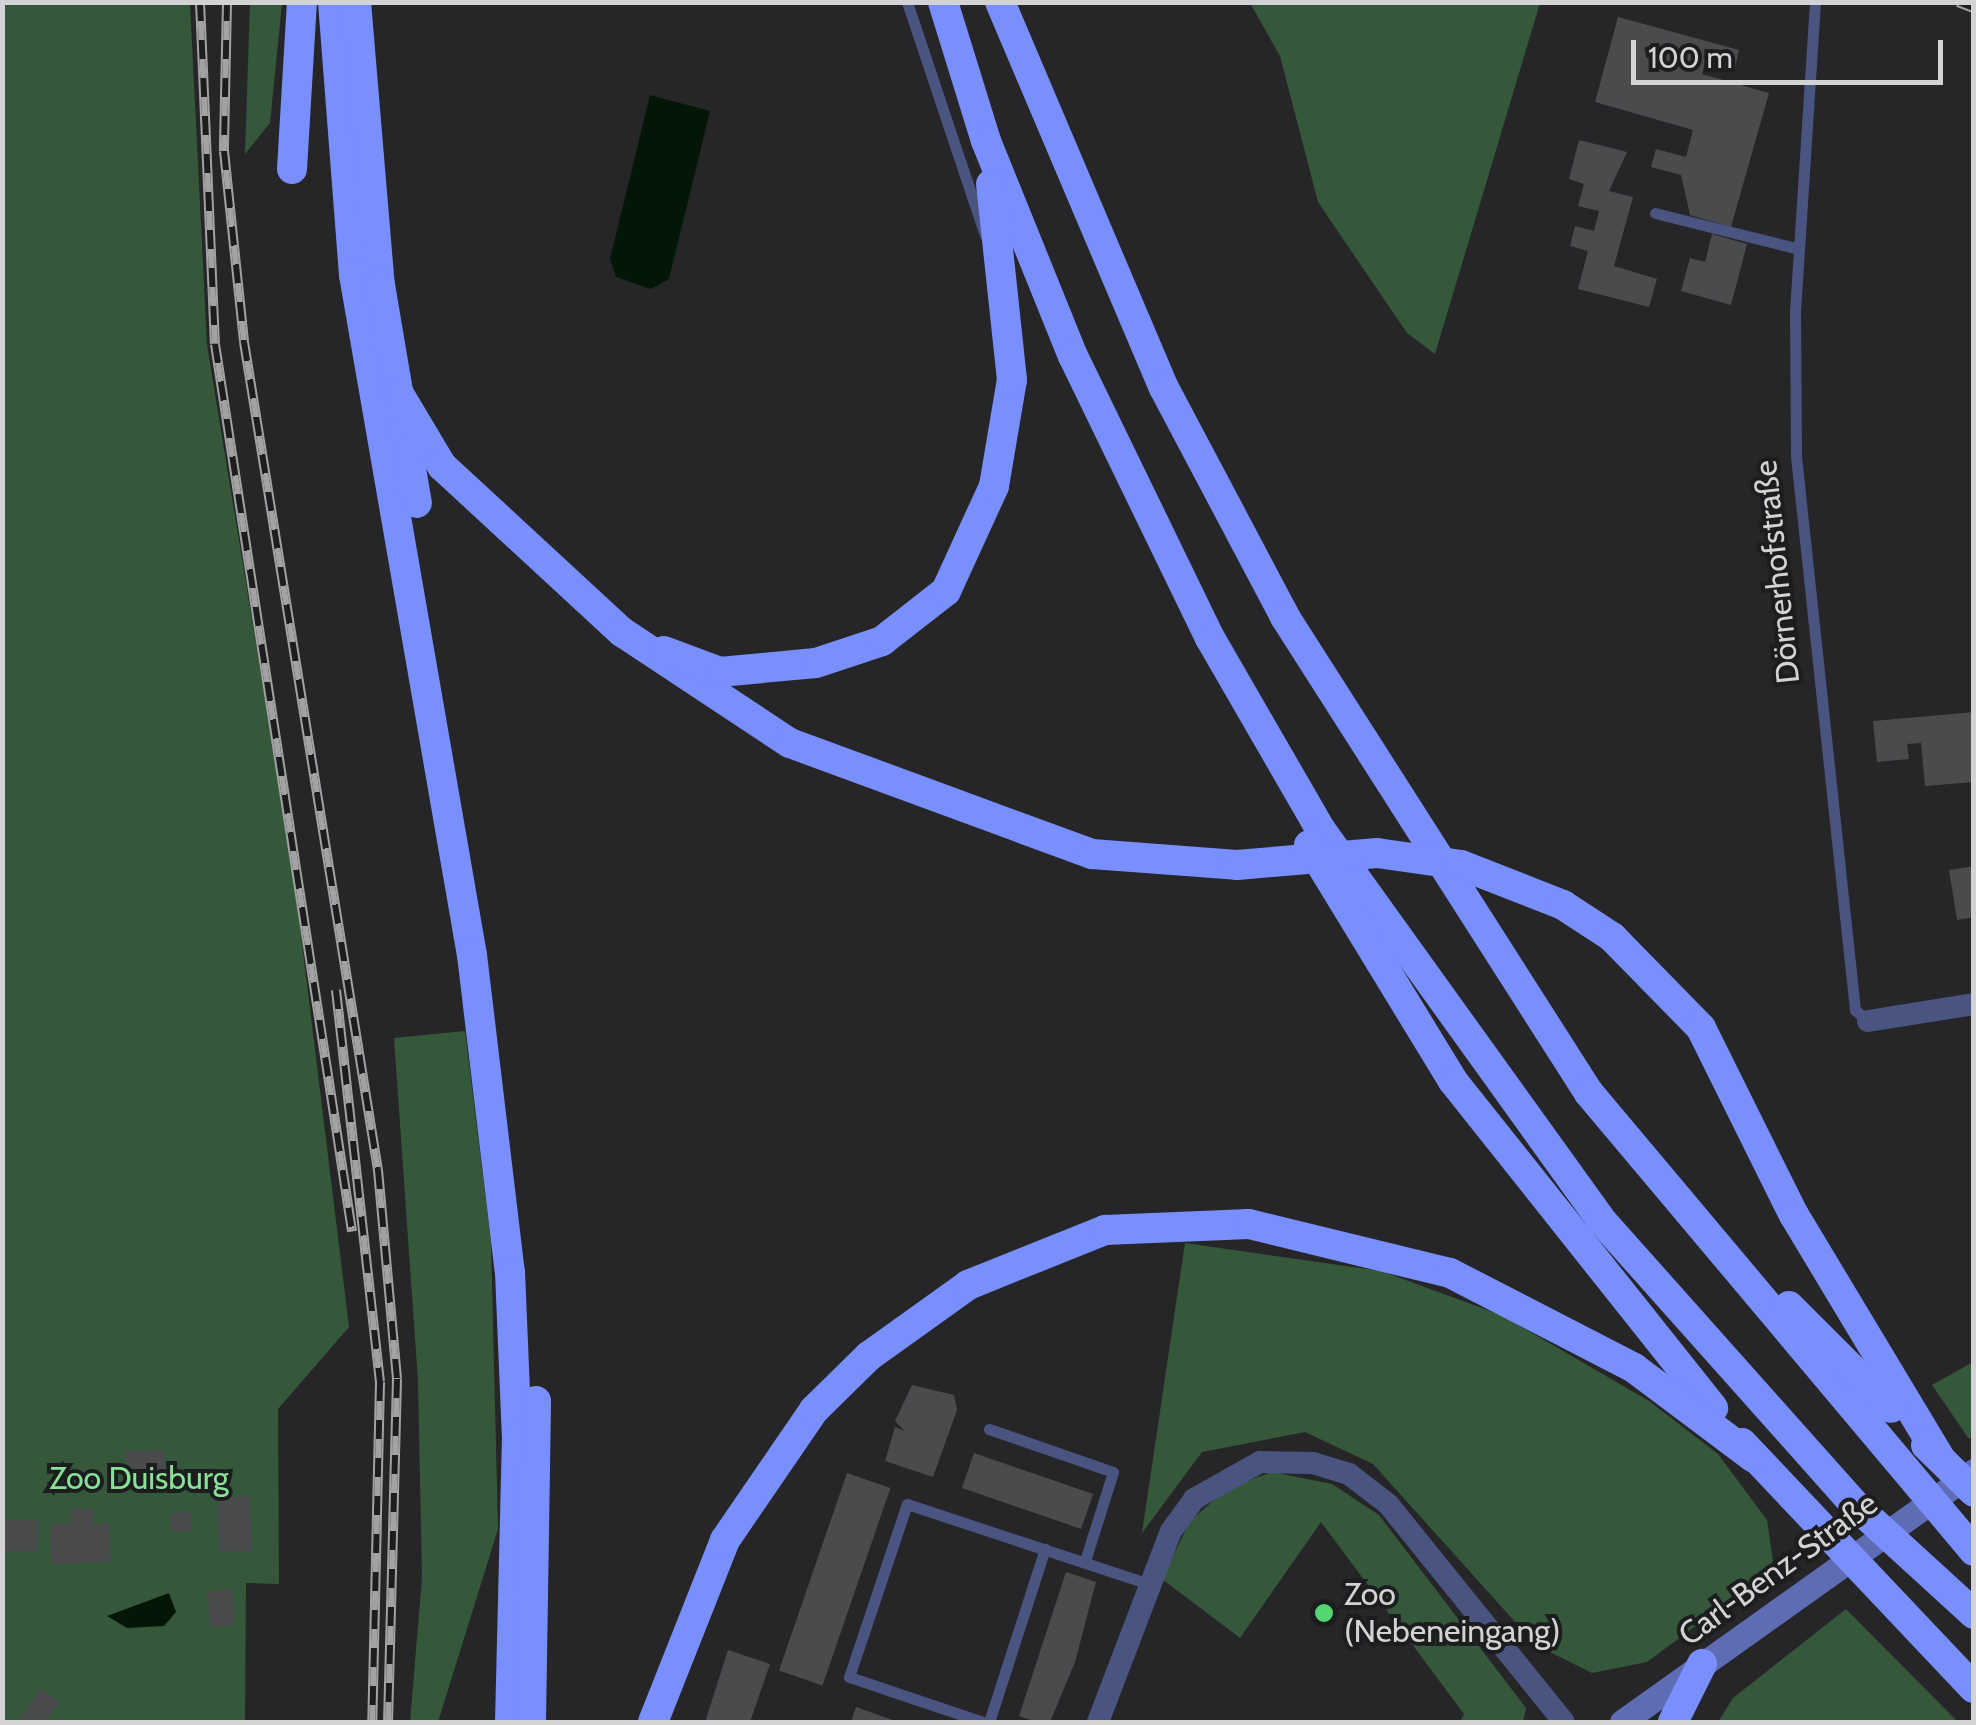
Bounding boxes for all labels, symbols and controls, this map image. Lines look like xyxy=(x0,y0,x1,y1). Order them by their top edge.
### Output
scale bar xyxy=(1636,20,1948,82)
text: 100 m xyxy=(1648,39,1733,76)
street label: Dörnerhofstraße xyxy=(1746,458,1808,686)
park label: Zoo Duisburg xyxy=(49,1459,229,1497)
street label: Carl-Benz-Straße xyxy=(1671,1484,1885,1654)
place label: Zoo (Nebeneingang) xyxy=(1344,1576,1560,1651)
marker: Zoo (Nebeneingang) xyxy=(1313,1602,1335,1624)

